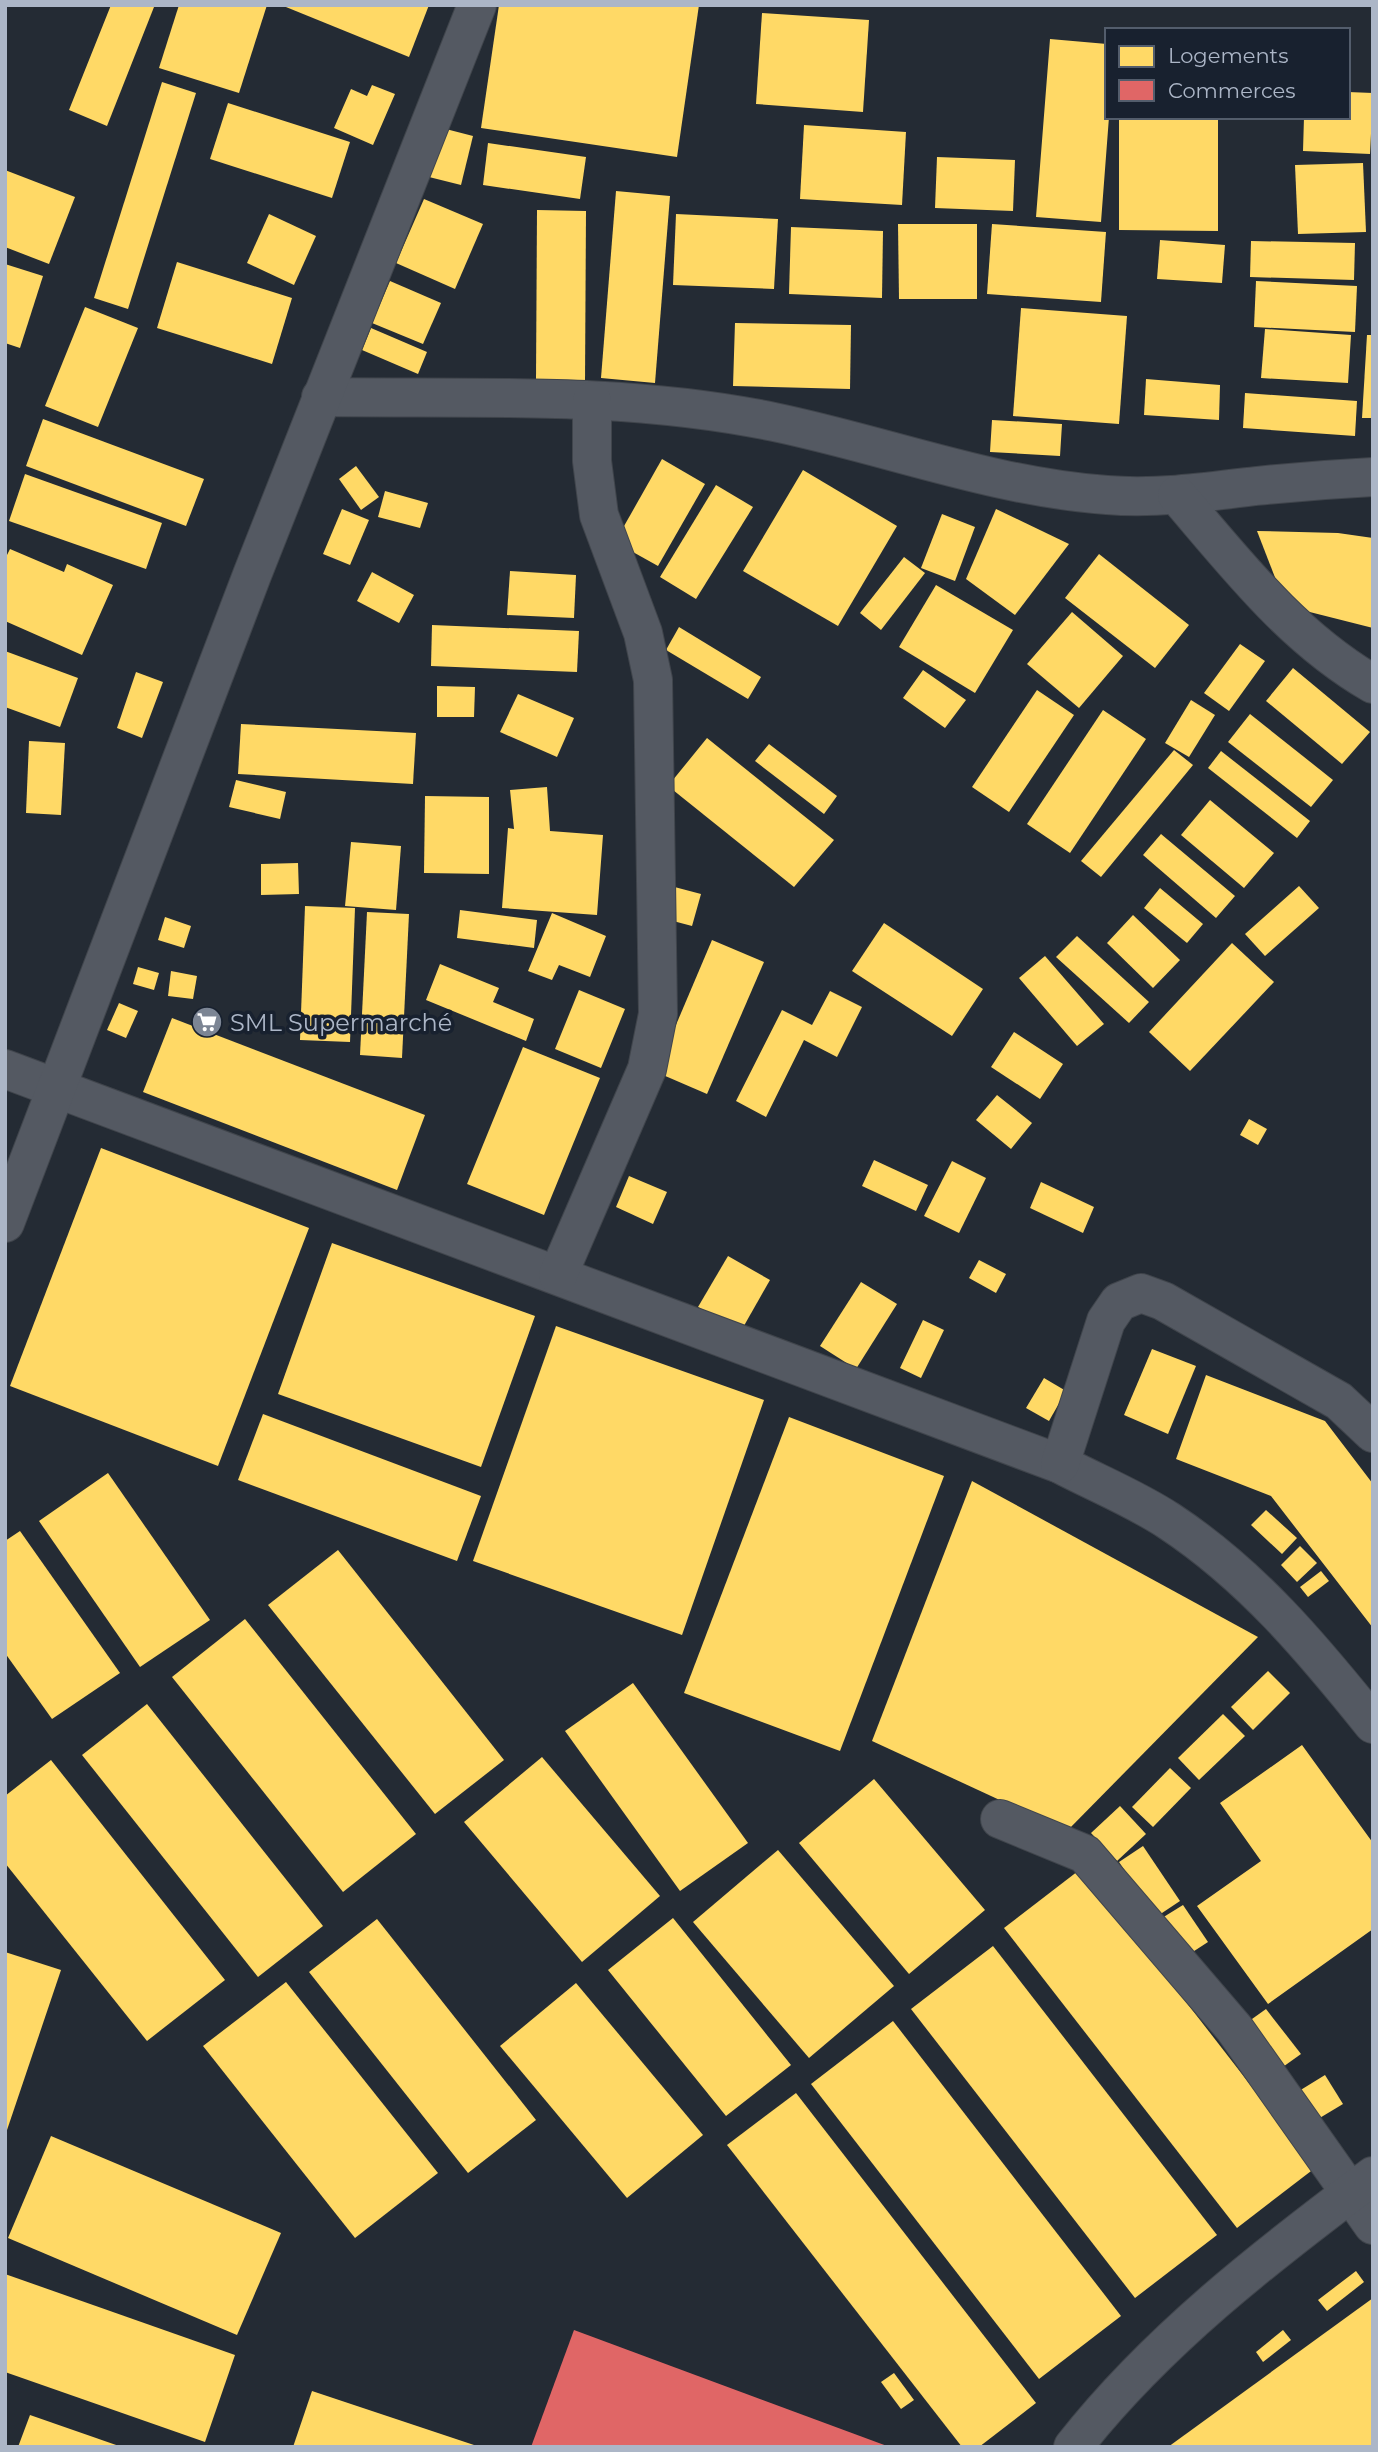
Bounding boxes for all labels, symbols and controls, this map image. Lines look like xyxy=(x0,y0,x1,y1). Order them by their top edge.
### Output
legend xyxy=(1105,28,1350,119)
text: Logements xyxy=(1168,43,1288,68)
text: Commerces xyxy=(1168,78,1296,103)
supermarket icon: SML Supermarché xyxy=(190,1005,224,1039)
place label: SML Supermarché xyxy=(230,1008,452,1037)

